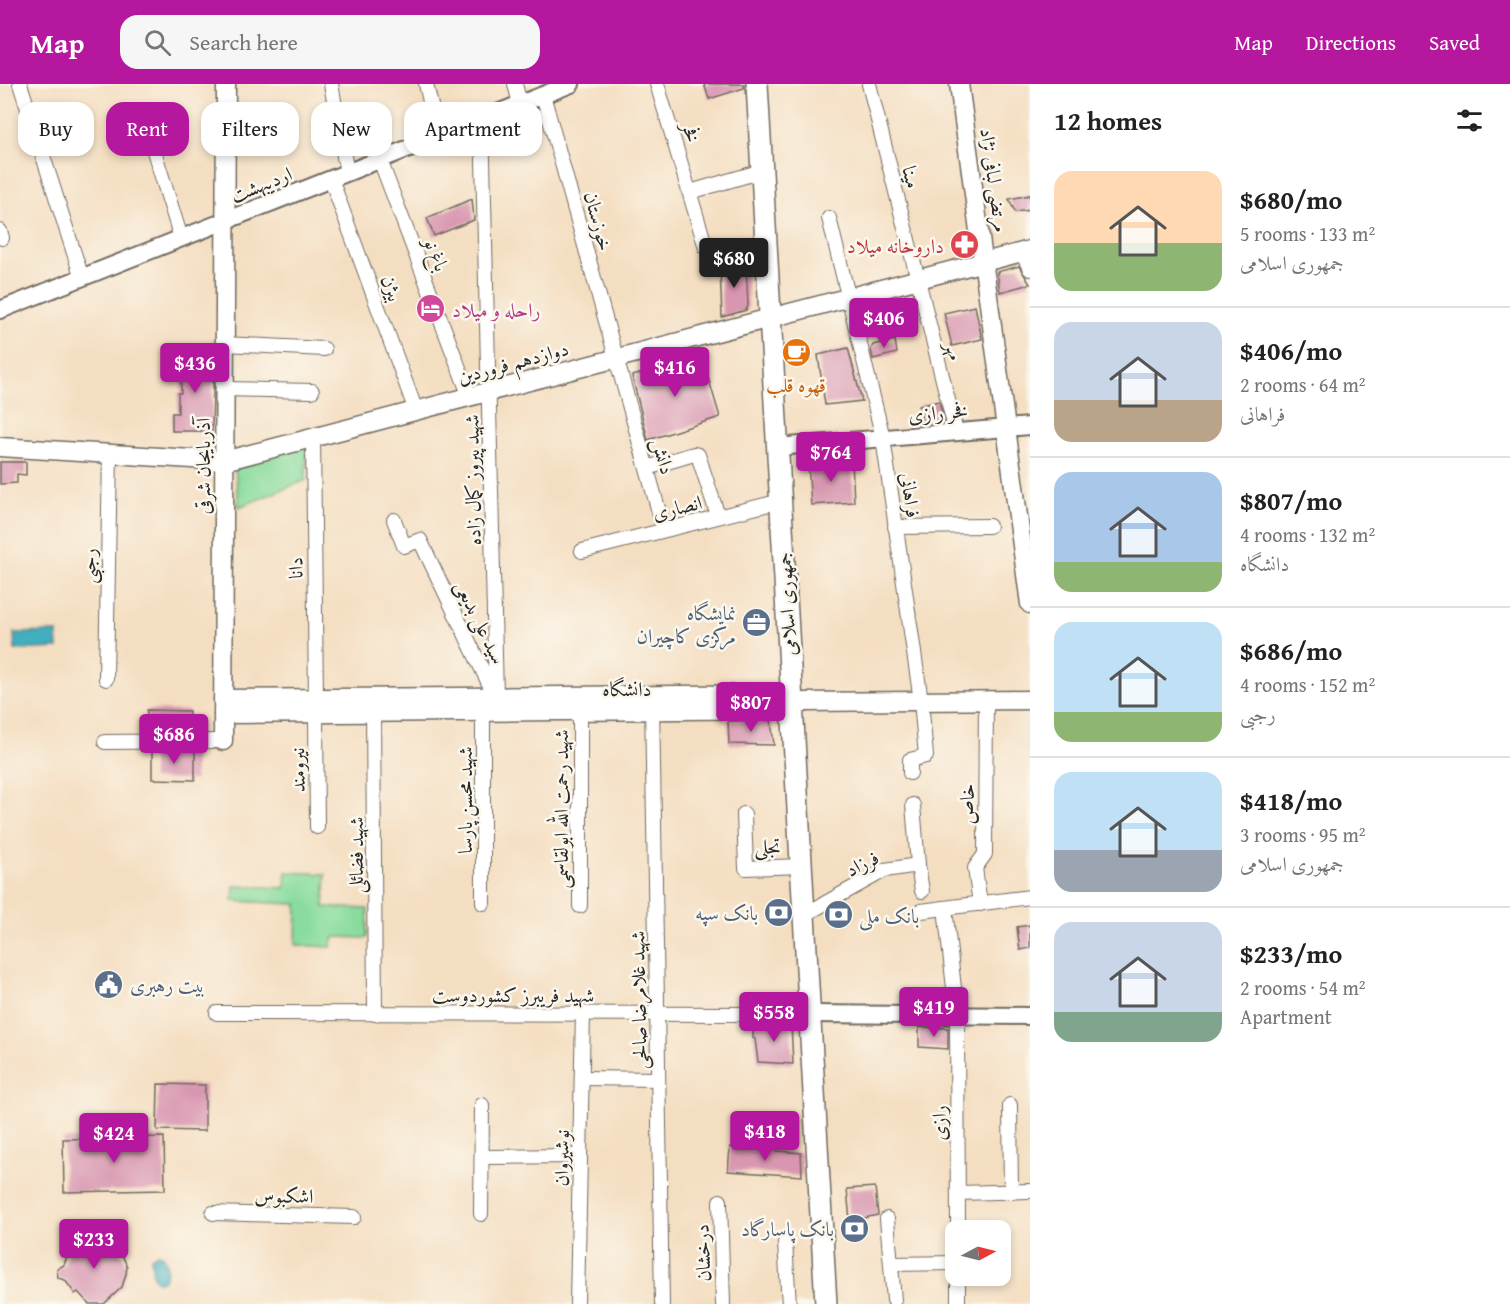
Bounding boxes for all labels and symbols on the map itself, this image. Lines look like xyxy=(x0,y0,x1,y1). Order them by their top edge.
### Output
street label: فخر xyxy=(675,116,709,146)
street label: مرتضی لبافی نژاد xyxy=(972,126,1017,234)
street label: اردیبهشت xyxy=(226,159,296,209)
street label: مینا xyxy=(895,163,929,191)
street label: خوزستان xyxy=(577,188,621,254)
pharmacy icon: داروخانه میلاد xyxy=(949,229,981,261)
street label: باغ نو xyxy=(413,231,457,277)
place label: داروخانه میلاد xyxy=(847,231,944,260)
pin: $680 xyxy=(698,238,770,289)
street label: بیژن xyxy=(374,271,410,305)
hotel icon: راحله و میلاد xyxy=(415,293,447,325)
place label: راحله و میلاد xyxy=(452,295,541,324)
pin: $406 xyxy=(848,298,920,349)
street label: دوازدهم فروردین xyxy=(454,333,573,396)
cafe icon: قهوه قلب xyxy=(780,337,812,369)
street label: مهر xyxy=(938,337,971,363)
pin: $436 xyxy=(159,343,231,394)
pin: $416 xyxy=(639,347,711,398)
place label: قهوه قلب xyxy=(766,370,826,399)
street label: فخر رازی xyxy=(907,395,969,429)
street label: شهید پیروز کمال زاده xyxy=(456,414,489,546)
street label: آذربایجان شرقی xyxy=(188,415,217,514)
pin: $764 xyxy=(795,432,867,483)
street label: دانش xyxy=(645,434,683,478)
street label: فراهانی xyxy=(893,470,929,520)
street label: انصاری xyxy=(649,487,705,527)
street label: رجبی xyxy=(73,548,106,584)
street label: جمهوری اسلامی xyxy=(769,551,803,657)
street label: دانا xyxy=(280,557,310,579)
street label: سید علی بدیعی xyxy=(447,575,514,669)
place label: نمایشگاه مرکزی کاچیران xyxy=(637,598,736,650)
office icon: نمایشگاه مرکزی کاچیران xyxy=(741,607,773,639)
street label: دانشگاه xyxy=(602,674,652,703)
pin: $807 xyxy=(715,682,787,733)
pin: $686 xyxy=(138,714,210,765)
street label: شهید رحمت الله ابولقاسمی xyxy=(546,729,575,889)
street label: شهید محسن پارسا xyxy=(450,746,480,854)
street label: نیرومند xyxy=(282,747,312,793)
street label: خاص xyxy=(952,784,981,824)
street label: شهید فضائلی xyxy=(341,817,371,893)
street label: تجلی xyxy=(754,831,782,862)
street label: فرزاد xyxy=(840,842,884,884)
bank icon: بانک سپه xyxy=(763,896,795,928)
place label: بانک سپه xyxy=(695,898,758,927)
bank icon: بانک ملی xyxy=(822,899,854,931)
place label: بانک ملی xyxy=(859,901,919,931)
street label: شهید غلامرضا صالحی xyxy=(622,930,654,1070)
public building icon: بیت رهبری xyxy=(93,968,125,1000)
place label: بیت رهبری xyxy=(130,970,205,999)
street label: شهید فریبرز کشوردوست xyxy=(432,980,594,1009)
pin: $419 xyxy=(898,987,970,1038)
pin: $558 xyxy=(738,992,810,1043)
street label: رازی xyxy=(924,1105,953,1141)
pin: $418 xyxy=(729,1111,801,1162)
pin: $424 xyxy=(78,1113,150,1164)
street label: نوشیروان xyxy=(546,1129,576,1187)
street label: اشکبوس xyxy=(254,1180,314,1210)
bank icon: بانک پاسارگاد xyxy=(839,1212,871,1244)
place label: بانک پاسارگاد xyxy=(741,1214,834,1244)
pin: $233 xyxy=(58,1219,130,1270)
north arrow xyxy=(945,1220,1011,1286)
street label: درخشان xyxy=(687,1224,717,1282)

